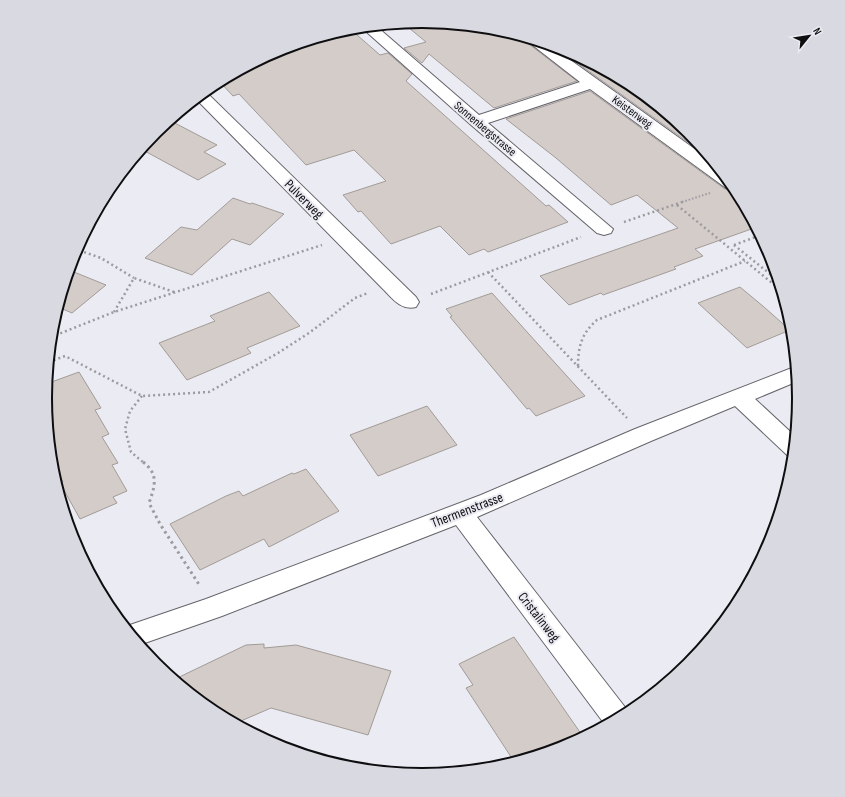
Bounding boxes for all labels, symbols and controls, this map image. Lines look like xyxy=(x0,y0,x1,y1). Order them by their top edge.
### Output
north arrow xyxy=(789,16,829,56)
text: N xyxy=(810,25,824,37)
street label: Keistenweg xyxy=(609,92,655,132)
street label: Sonnenbergstrasse xyxy=(451,98,520,160)
street label: Pulverweg xyxy=(281,176,327,222)
street label: Thermenstrasse xyxy=(429,488,505,532)
street label: Cristalinweg xyxy=(514,589,564,646)

